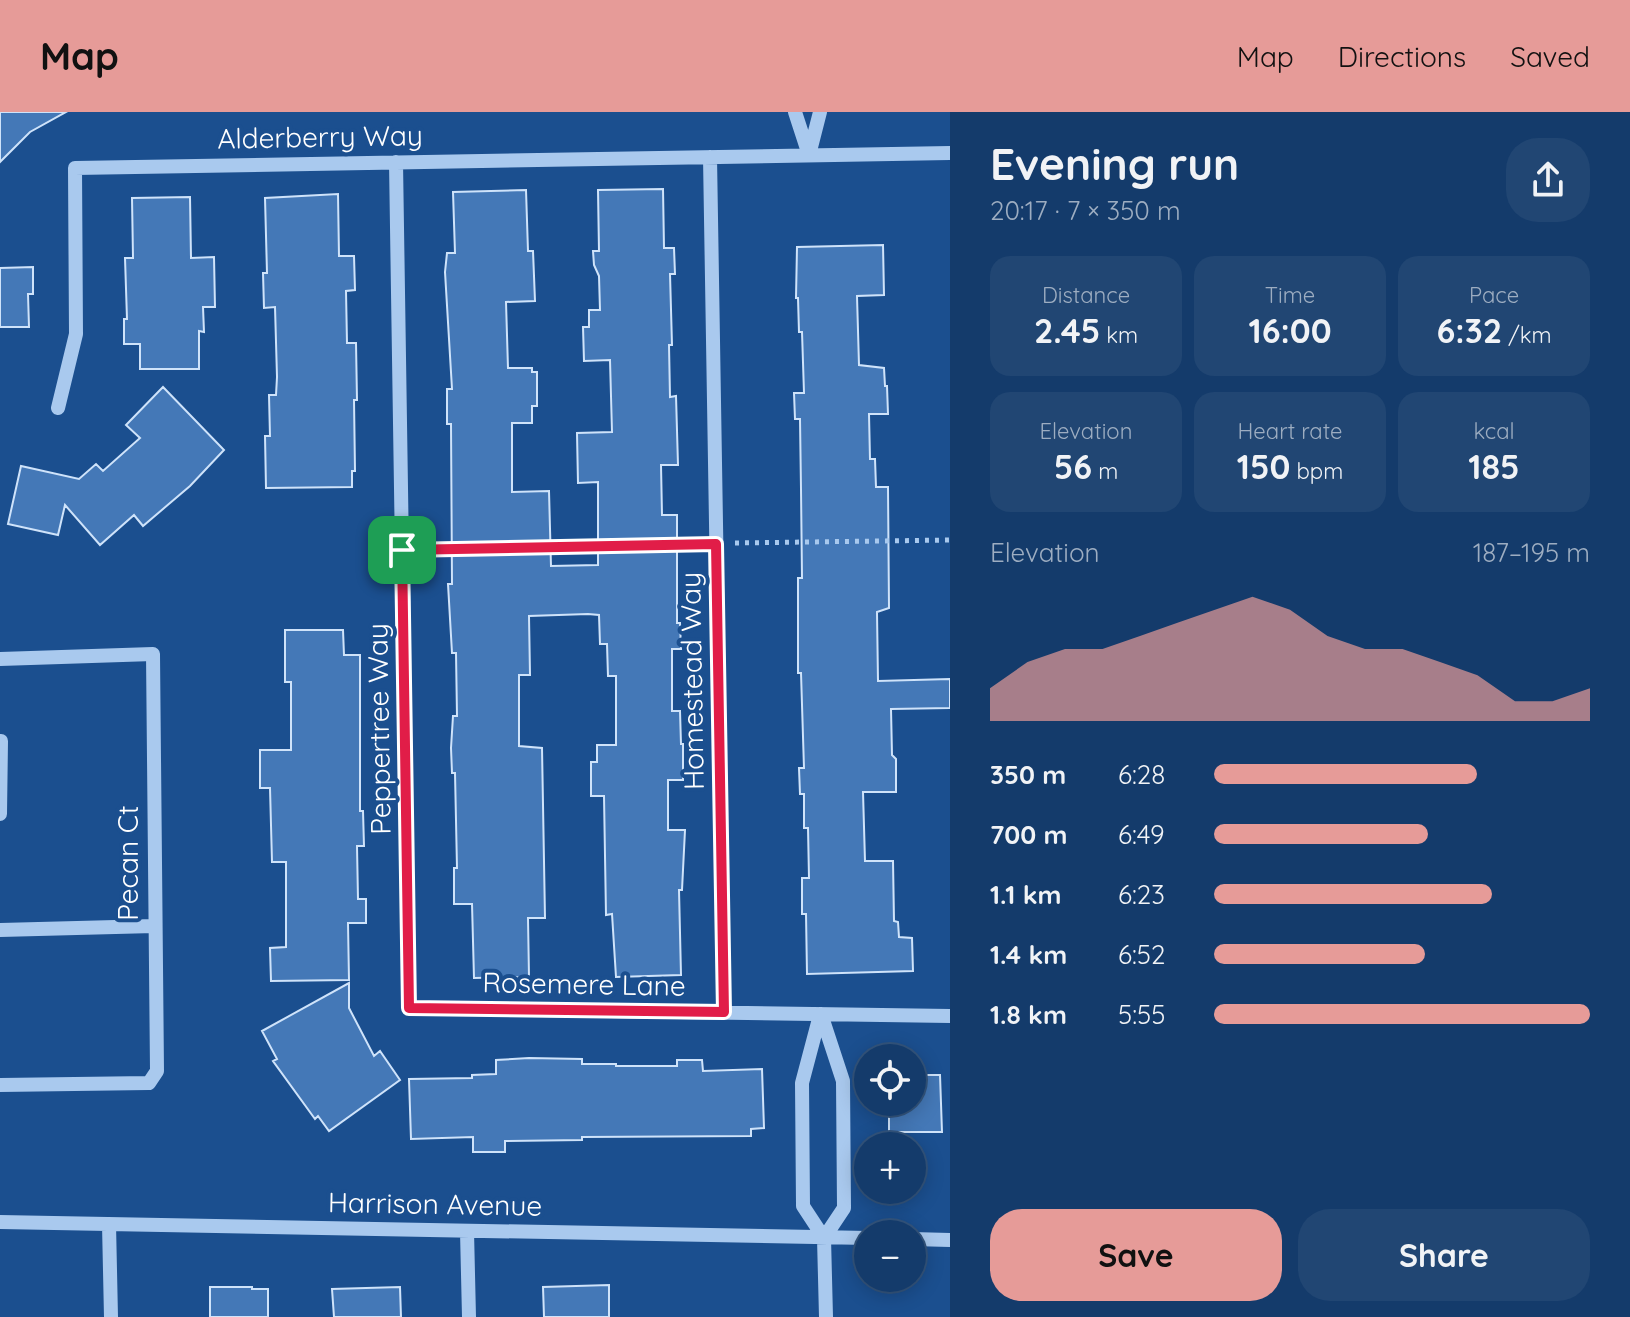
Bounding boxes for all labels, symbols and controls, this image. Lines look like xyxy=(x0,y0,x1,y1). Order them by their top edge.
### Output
text: Map xyxy=(40,32,119,80)
text: Map xyxy=(1237,39,1294,74)
text: Directions xyxy=(1338,39,1466,74)
text: Saved xyxy=(1510,39,1590,74)
street label: Alderberry Way xyxy=(217,117,423,156)
text: Evening run xyxy=(990,136,1239,191)
button: share xyxy=(1506,138,1590,222)
text: 20:17 · 7 × 350 m xyxy=(990,194,1181,227)
text: Distance xyxy=(1042,281,1130,309)
text: Time xyxy=(1265,281,1315,309)
text: Pace xyxy=(1469,281,1519,309)
text: 2.45 xyxy=(1034,309,1100,352)
text: 16:00 xyxy=(1248,309,1332,352)
text: 6:32 xyxy=(1436,309,1502,352)
text: km xyxy=(1100,321,1138,349)
text: /km xyxy=(1502,321,1552,349)
text: Elevation xyxy=(1040,417,1132,445)
text: Heart rate xyxy=(1238,417,1342,445)
text: kcal xyxy=(1473,417,1515,445)
text: 56 xyxy=(1054,445,1092,488)
text: 150 xyxy=(1237,445,1290,488)
text: 185 xyxy=(1468,445,1520,488)
text: m xyxy=(1092,457,1118,485)
text: bpm xyxy=(1290,457,1343,485)
pin xyxy=(368,516,436,584)
icon: arrive xyxy=(380,528,424,572)
text: Elevation xyxy=(990,536,1100,569)
text: 187–195 m xyxy=(1473,536,1590,569)
street label: Homestead Way xyxy=(672,572,711,790)
street label: Peppertree Way xyxy=(359,623,398,835)
text: 350 m xyxy=(990,758,1066,791)
text: 6:28 xyxy=(1118,758,1165,791)
street label: Pecan Ct xyxy=(110,805,145,921)
text: 700 m xyxy=(990,818,1067,851)
text: 6:49 xyxy=(1118,818,1165,851)
text: 1.1 km xyxy=(990,878,1061,911)
text: 6:23 xyxy=(1118,878,1165,911)
text: 1.4 km xyxy=(990,938,1067,971)
text: 6:52 xyxy=(1118,938,1165,971)
street label: Rosemere Lane xyxy=(482,964,686,1003)
text: 1.8 km xyxy=(990,998,1067,1031)
text: 5:55 xyxy=(1118,998,1165,1031)
map controls xyxy=(854,1044,926,1292)
button: locate xyxy=(854,1044,926,1116)
button: + xyxy=(854,1132,926,1204)
street label: Harrison Avenue xyxy=(328,1184,542,1223)
button: Save xyxy=(990,1209,1282,1301)
button: Share xyxy=(1298,1209,1590,1301)
button: − xyxy=(854,1220,926,1292)

